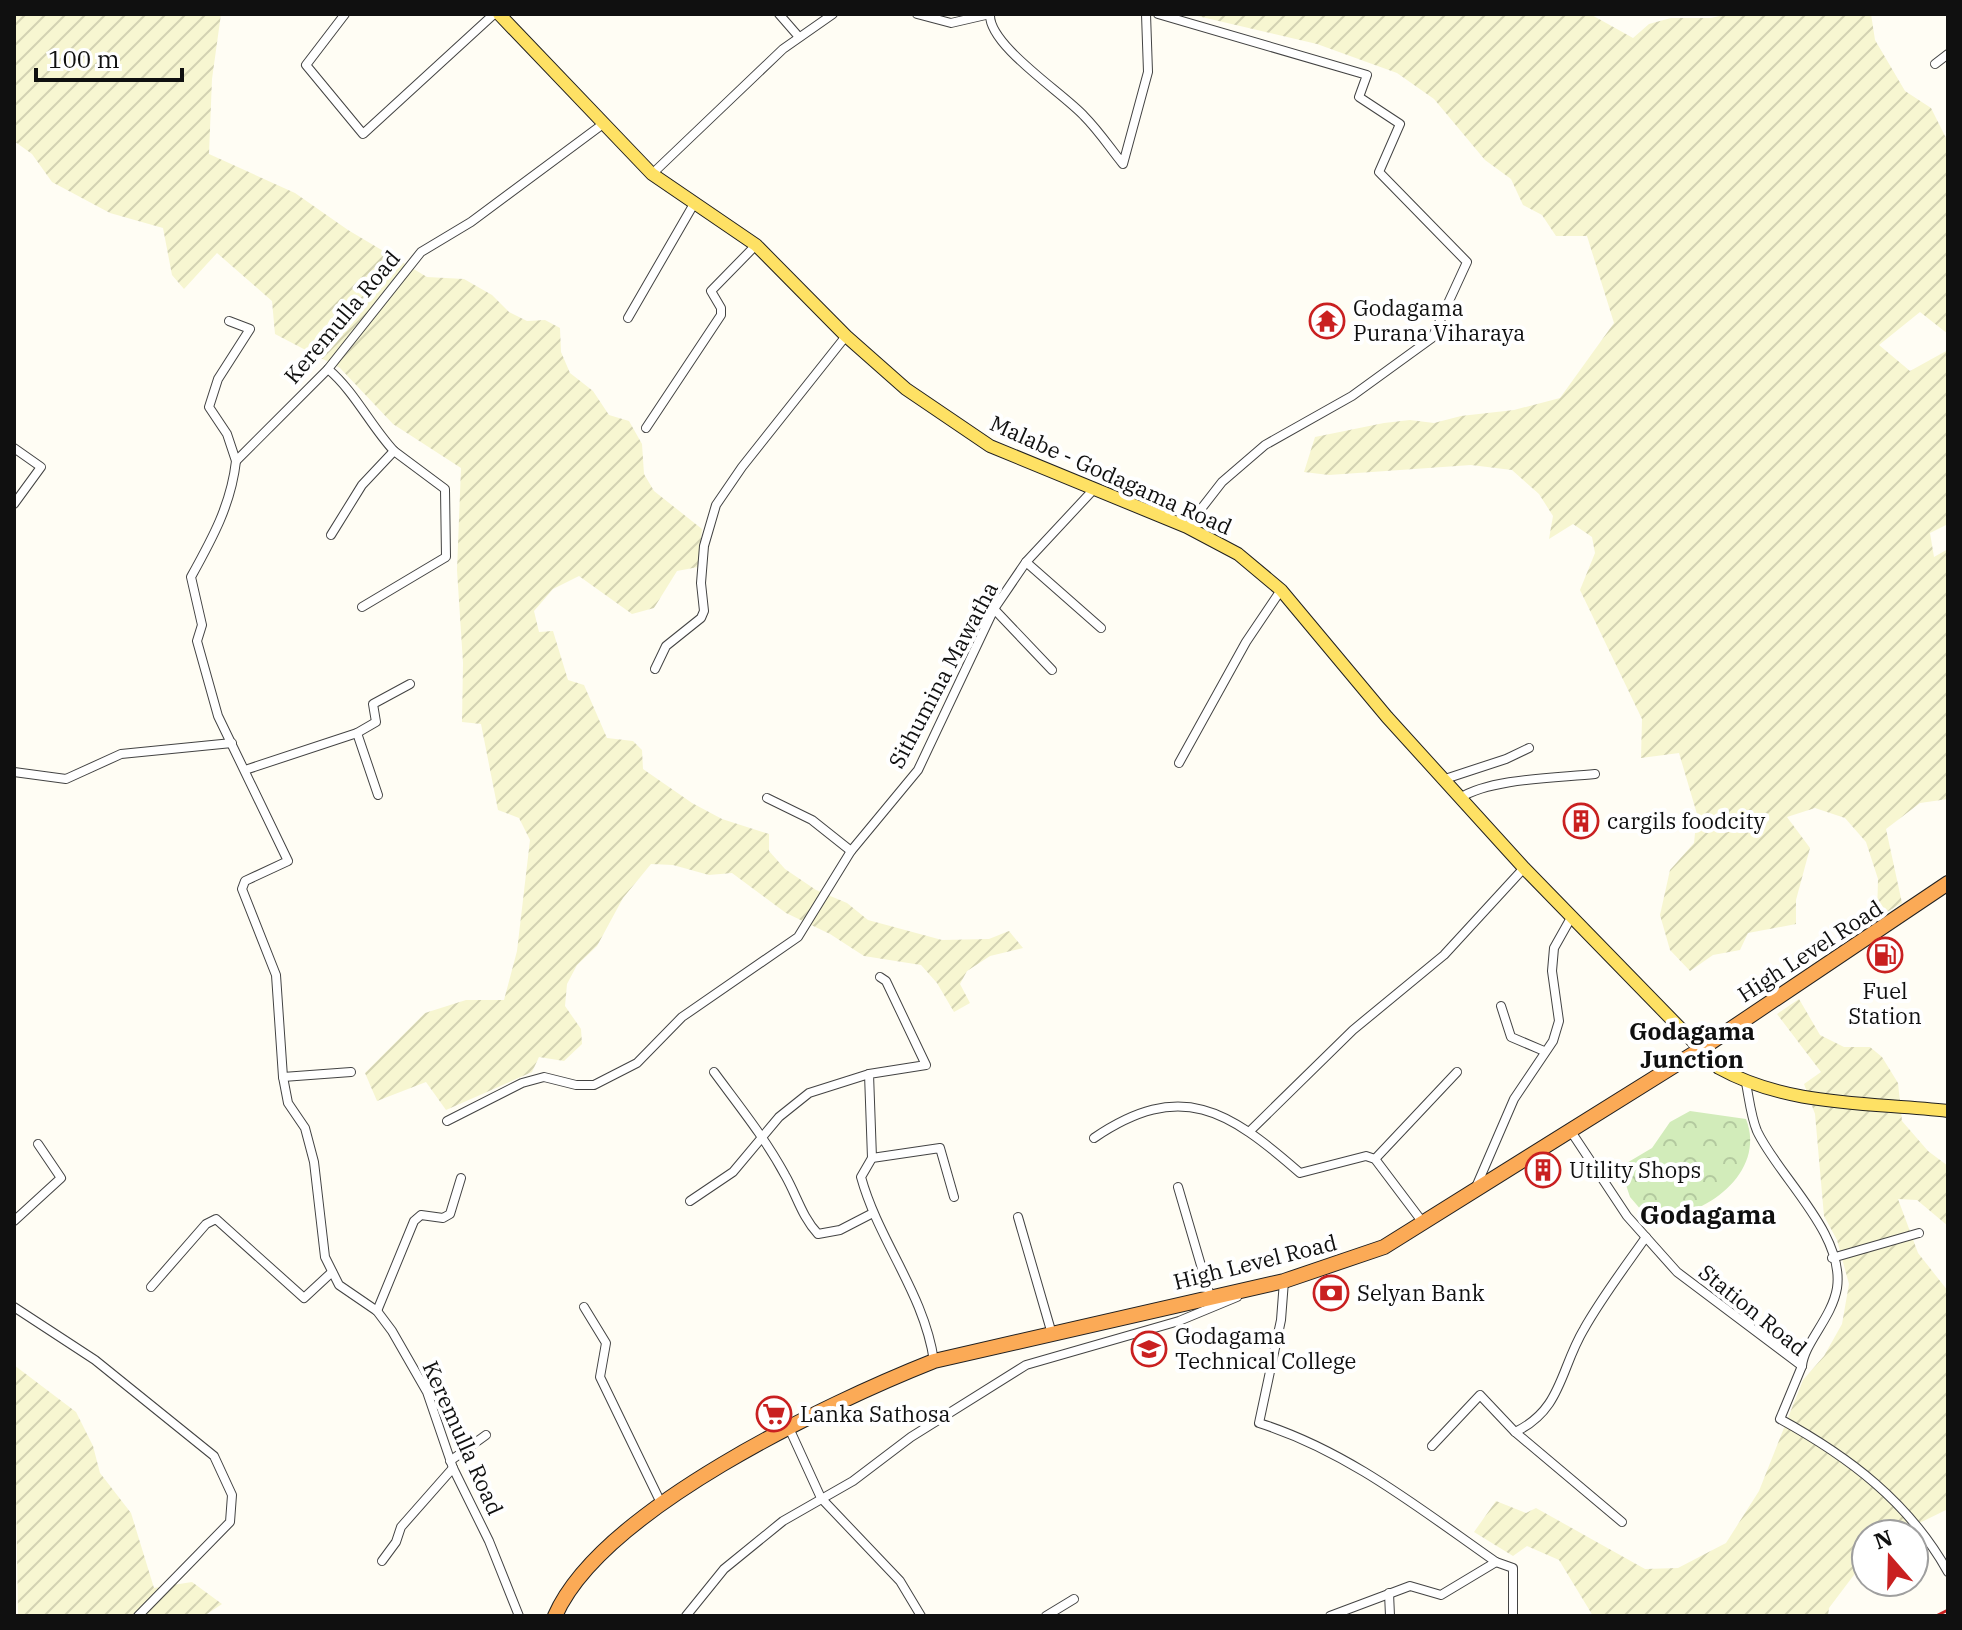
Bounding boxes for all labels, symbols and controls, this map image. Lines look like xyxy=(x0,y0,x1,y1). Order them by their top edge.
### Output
scale bar xyxy=(36,32,182,82)
text: 100 m xyxy=(48,43,120,75)
street label: Keremulla Road xyxy=(277,244,406,389)
place label: Godagama Purana Viharaya xyxy=(1353,293,1525,347)
temple icon: Godagama Purana Viharaya xyxy=(1308,302,1346,340)
street label: Malabe - Godagama Road xyxy=(986,408,1237,541)
street label: Sithumina Mawatha xyxy=(881,576,1004,773)
building icon: cargils foodcity xyxy=(1562,802,1600,840)
place label: cargils foodcity xyxy=(1607,806,1765,835)
street label: High Level Road xyxy=(1732,893,1888,1008)
fuel station icon: Fuel Station xyxy=(1866,936,1904,974)
place label: Fuel Station xyxy=(1848,976,1922,1030)
district label: Godagama Junction xyxy=(1629,1015,1755,1075)
building icon: Utility Shops xyxy=(1524,1151,1562,1189)
place label: Utility Shops xyxy=(1569,1155,1701,1184)
district label: Godagama xyxy=(1640,1197,1776,1231)
street label: High Level Road xyxy=(1170,1227,1340,1296)
street label: Station Road xyxy=(1693,1257,1813,1362)
bank icon: Selyan Bank xyxy=(1312,1274,1350,1312)
place label: Selyan Bank xyxy=(1357,1278,1485,1307)
place label: Godagama Technical College xyxy=(1175,1321,1356,1375)
school or university icon: Godagama Technical College xyxy=(1130,1330,1168,1368)
street label: Keremulla Road xyxy=(417,1356,510,1519)
supermarket icon: Lanka Sathosa xyxy=(755,1395,793,1433)
place label: Lanka Sathosa xyxy=(800,1399,950,1428)
north arrow xyxy=(1850,1518,1930,1598)
text: N xyxy=(1870,1522,1896,1555)

